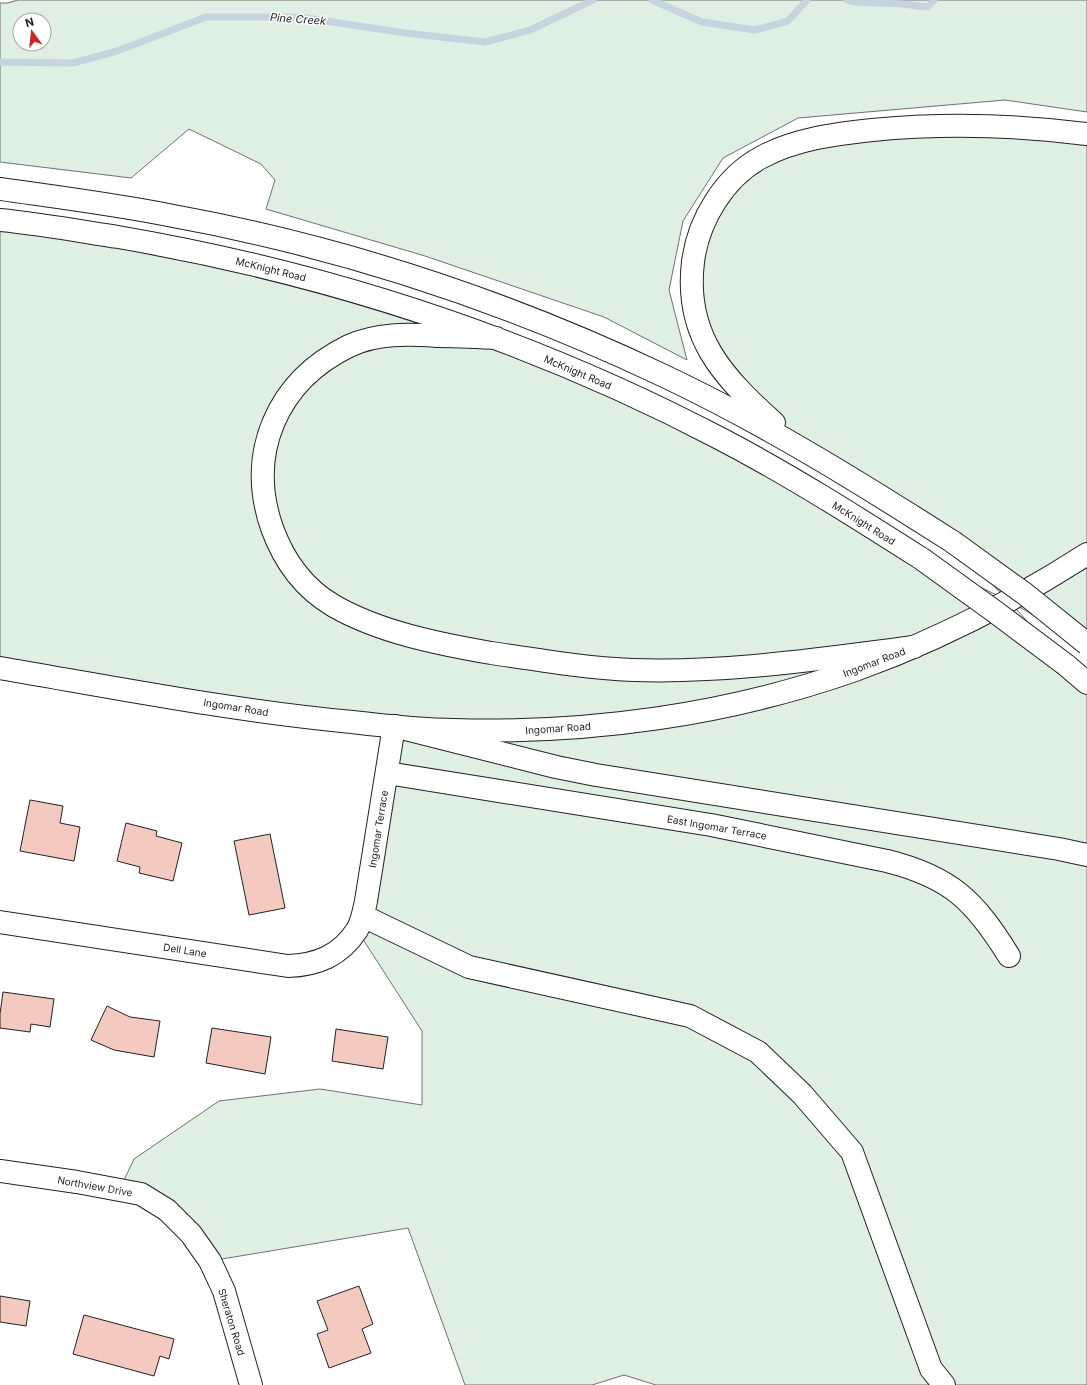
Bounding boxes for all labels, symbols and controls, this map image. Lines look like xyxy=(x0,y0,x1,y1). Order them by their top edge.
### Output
water label: Pine Creek xyxy=(269,10,328,28)
north arrow xyxy=(12,12,52,52)
text: N xyxy=(24,14,35,30)
street label: McKnight Road xyxy=(235,254,307,284)
street label: McKnight Road xyxy=(542,352,614,392)
street label: McKnight Road xyxy=(830,499,898,547)
street label: Ingomar Road xyxy=(841,645,907,679)
street label: Ingomar Road xyxy=(203,696,269,718)
street label: Ingomar Road xyxy=(525,720,591,736)
street label: Ingomar Terrace xyxy=(366,789,390,868)
street label: East Ingomar Terrace xyxy=(666,812,768,842)
street label: Dell Lane xyxy=(162,941,208,959)
street label: Northview Drive xyxy=(57,1173,134,1199)
street label: Sheraton Road xyxy=(216,1287,248,1357)

